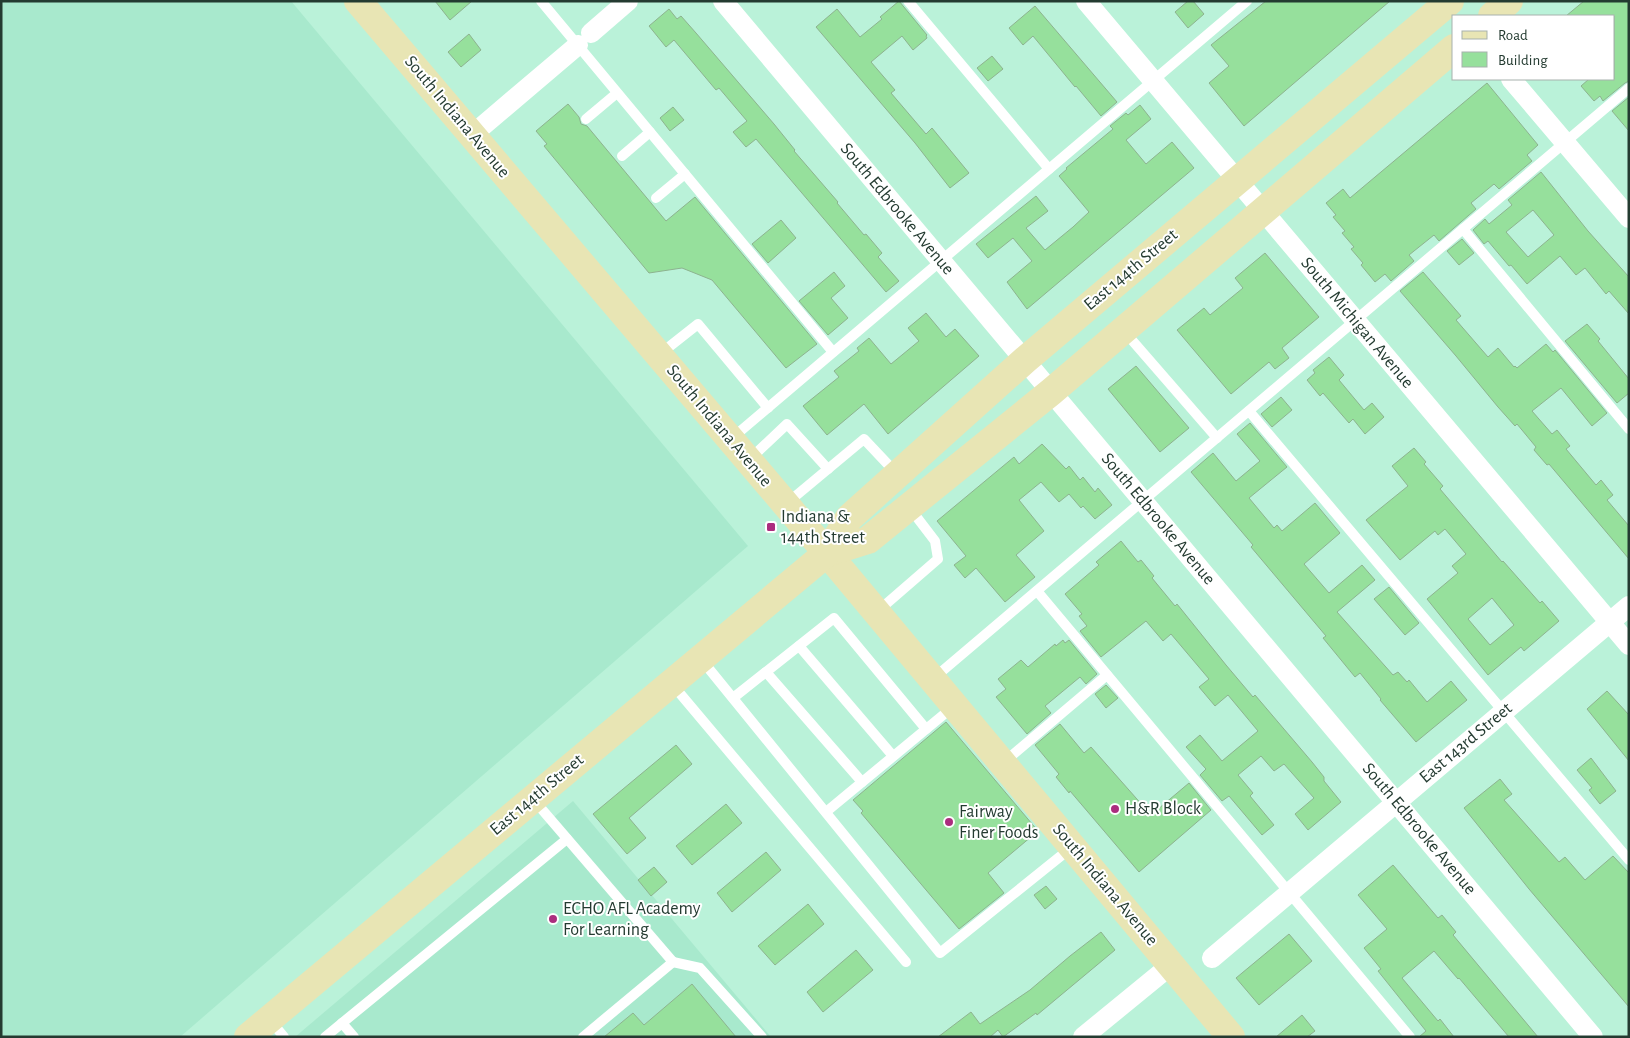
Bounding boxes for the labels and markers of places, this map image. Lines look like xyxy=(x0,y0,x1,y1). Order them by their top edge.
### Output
place label: Indiana & 144th Street xyxy=(781,508,865,547)
marker: Indiana & 144th Street xyxy=(765,521,777,533)
place label: H&R Block xyxy=(1125,800,1202,818)
place label: Fairway Finer Foods xyxy=(959,803,1038,842)
marker: H&R Block xyxy=(1109,803,1121,815)
marker: Fairway Finer Foods xyxy=(943,816,955,828)
place label: ECHO AFL Academy For Learning xyxy=(563,900,701,939)
marker: ECHO AFL Academy For Learning xyxy=(547,913,559,925)

